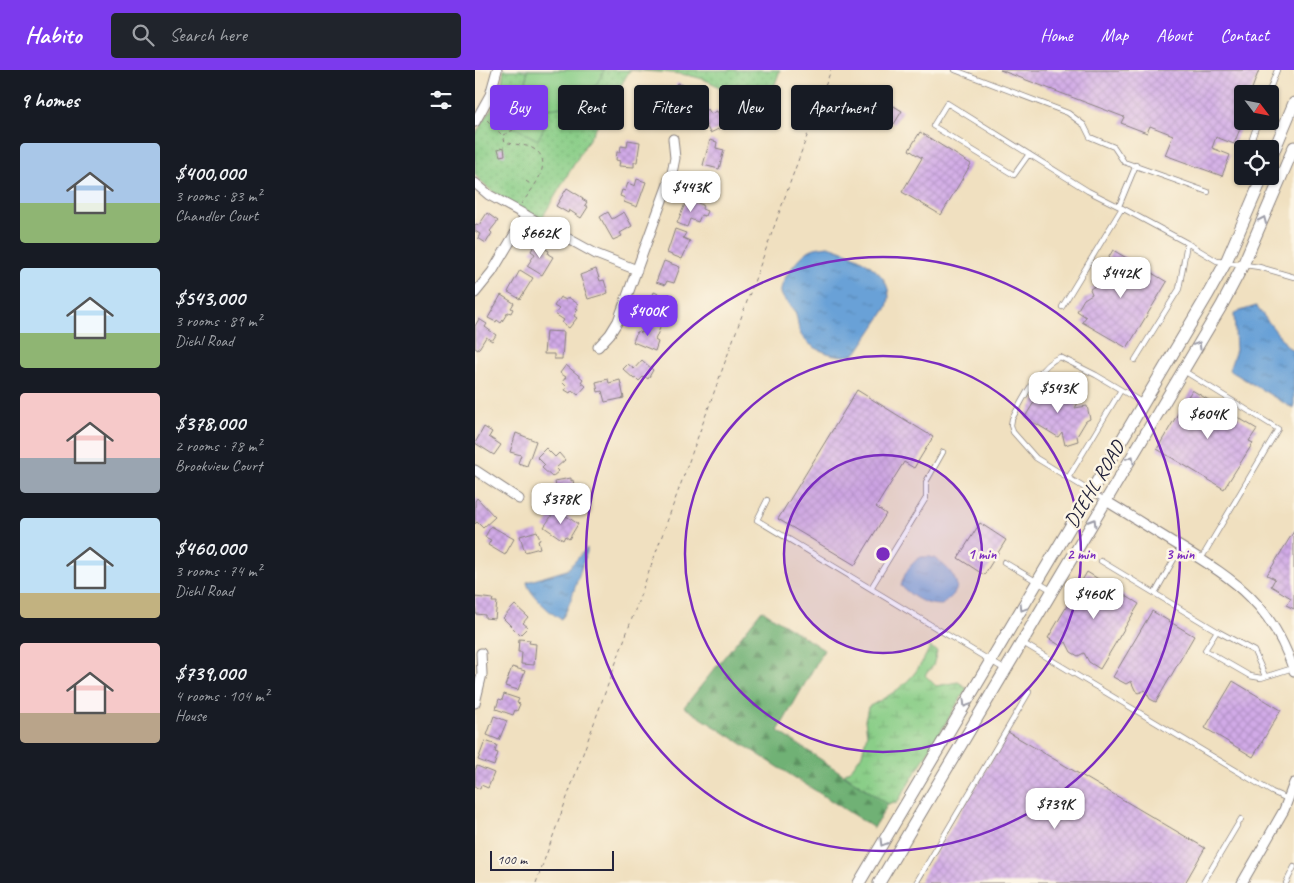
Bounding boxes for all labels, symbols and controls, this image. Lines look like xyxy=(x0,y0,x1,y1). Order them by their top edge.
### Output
search box xyxy=(111,13,461,58)
text: Habito xyxy=(25,20,81,50)
icon: search xyxy=(129,21,157,49)
text: Search here xyxy=(169,23,247,47)
text: Home xyxy=(1040,24,1073,46)
text: Map xyxy=(1101,24,1128,46)
text: About xyxy=(1156,24,1192,46)
text: Contact xyxy=(1220,24,1269,46)
chip: Buy xyxy=(490,85,548,130)
chip: Rent xyxy=(558,85,624,130)
chip: Filters xyxy=(634,85,709,130)
chip: New xyxy=(719,85,781,130)
chip: Apartment xyxy=(791,85,893,130)
north arrow xyxy=(1234,85,1279,130)
map controls xyxy=(1234,85,1279,185)
icon: filters xyxy=(427,86,455,114)
text: 9 homes xyxy=(20,87,79,113)
button: locate xyxy=(1234,140,1279,185)
text: $400,000 xyxy=(175,160,245,186)
icon: home xyxy=(60,163,120,223)
pin: $443K xyxy=(656,170,726,213)
text: $443K xyxy=(673,177,709,197)
text: 3 rooms · 83 m² xyxy=(175,186,261,206)
text: Chandler Court xyxy=(175,206,258,226)
pin: $662K xyxy=(505,216,575,259)
one-way arrow xyxy=(1257,216,1268,225)
text: $662K xyxy=(521,223,559,243)
pin: $442K xyxy=(1086,256,1156,299)
text: $442K xyxy=(1103,263,1139,283)
text: $543,000 xyxy=(175,285,245,311)
icon: home xyxy=(60,288,120,348)
pin: $400K xyxy=(613,294,683,337)
text: $400K xyxy=(630,301,666,321)
text: 3 rooms · 89 m² xyxy=(175,311,261,331)
text: Diehl Road xyxy=(175,331,234,351)
one-way arrow xyxy=(1191,342,1201,351)
pin: $543K xyxy=(1023,372,1093,414)
text: $543K xyxy=(1040,378,1076,398)
pin: $604K xyxy=(1173,398,1243,440)
text: $604K xyxy=(1189,404,1227,424)
text: $378,000 xyxy=(175,410,245,436)
icon: home xyxy=(60,413,120,473)
street label: DIEHL ROAD xyxy=(1059,435,1131,532)
text: 2 rooms · 78 m² xyxy=(175,436,261,456)
text: Brookview Court xyxy=(175,456,262,476)
one-way arrow xyxy=(1124,456,1134,465)
pin: $378K xyxy=(526,482,596,525)
text: $378K xyxy=(543,489,579,509)
one-way arrow xyxy=(1087,519,1097,528)
text: $460,000 xyxy=(175,535,246,561)
icon: home xyxy=(60,538,120,598)
centre of rings xyxy=(874,545,892,563)
text: 1 min xyxy=(968,545,997,564)
text: 2 min xyxy=(1067,545,1096,564)
text: 3 min xyxy=(1166,545,1195,564)
text: 3 rooms · 74 m² xyxy=(175,561,261,581)
pin: $460K xyxy=(1059,578,1129,620)
text: Diehl Road xyxy=(175,581,234,601)
text: $460K xyxy=(1075,584,1113,604)
one-way arrow xyxy=(1019,603,1029,612)
text: $739,000 xyxy=(175,660,245,686)
icon: home xyxy=(60,663,120,723)
text: 4 rooms · 104 m² xyxy=(175,686,269,706)
one-way arrow xyxy=(962,698,972,707)
text: House xyxy=(175,706,206,726)
pin: $739K xyxy=(1020,788,1090,830)
text: $739K xyxy=(1037,794,1073,814)
one-way arrow xyxy=(879,838,889,847)
scale bar xyxy=(490,848,614,871)
text: 100 m xyxy=(497,851,527,868)

